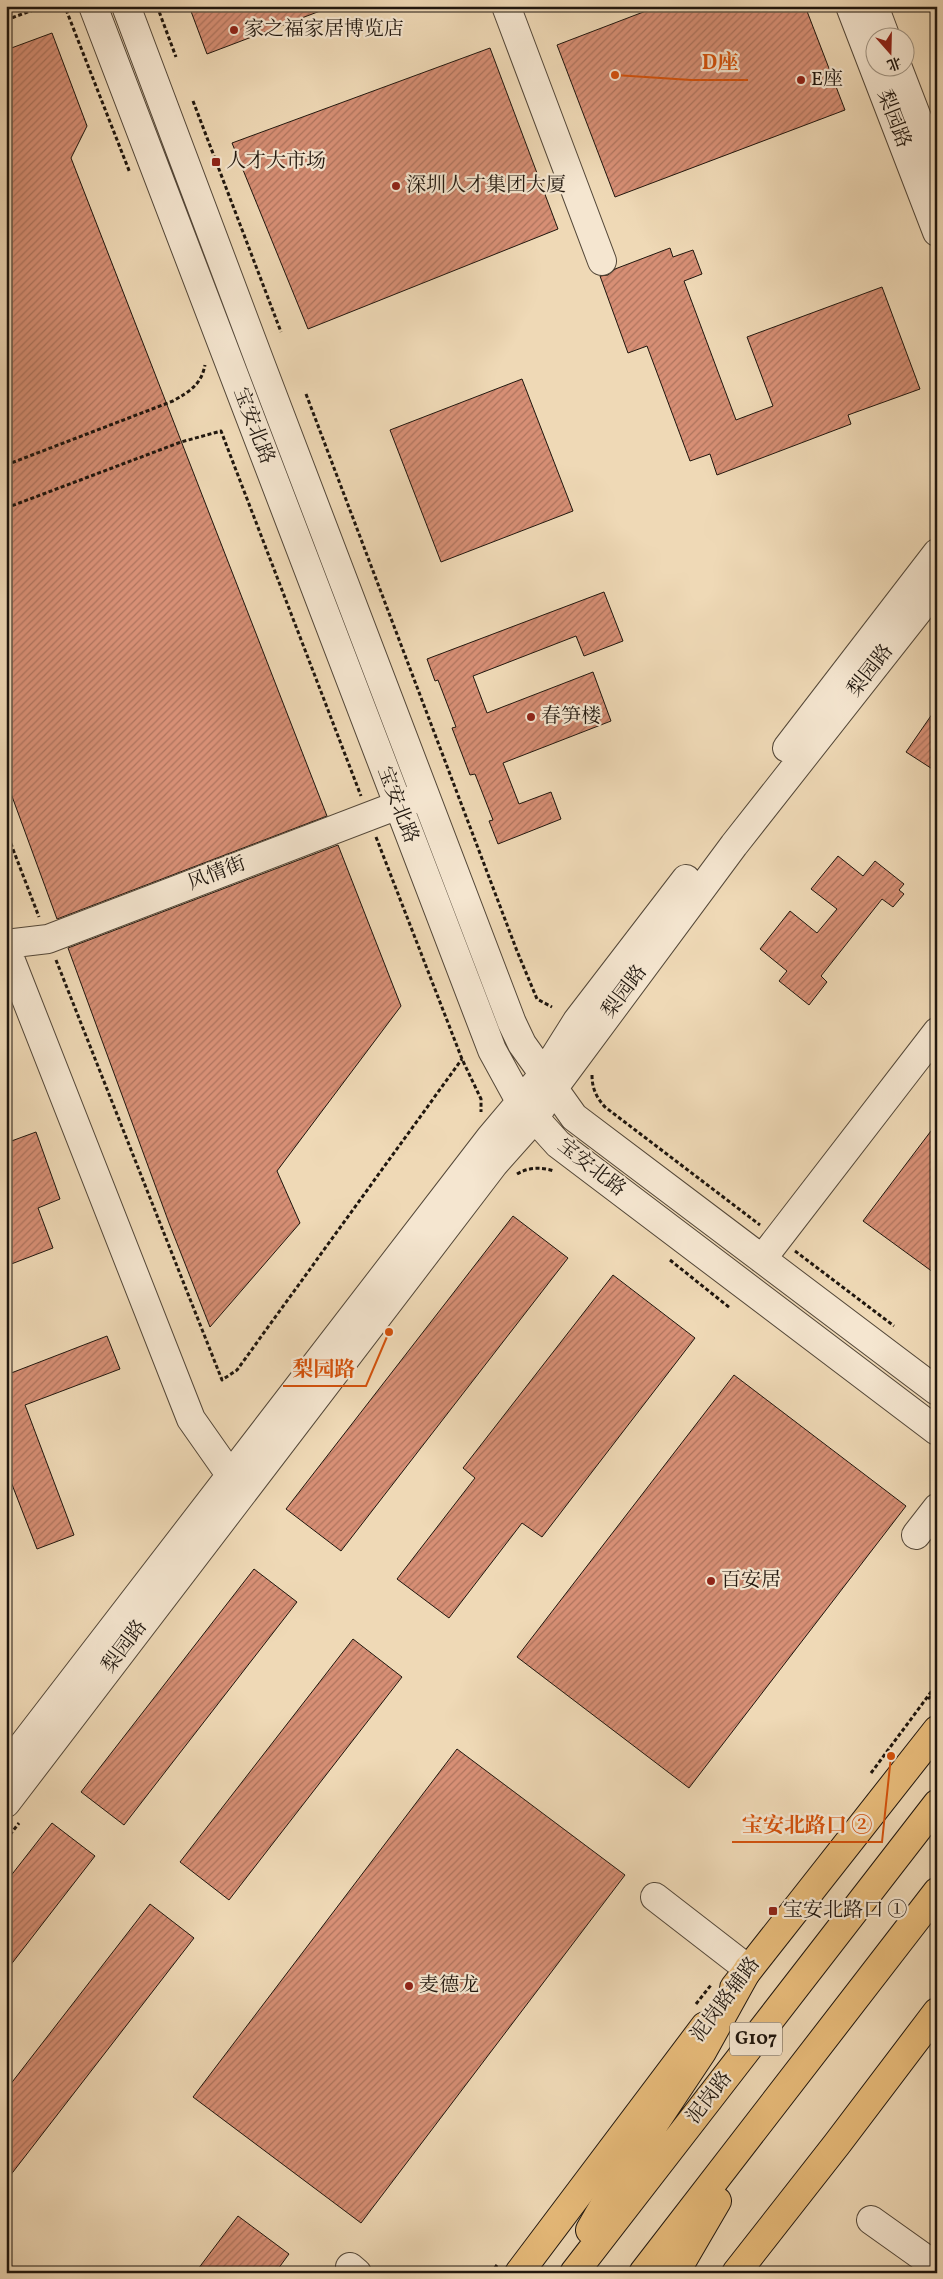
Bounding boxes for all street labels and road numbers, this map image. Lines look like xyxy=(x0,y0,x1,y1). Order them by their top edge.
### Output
street label: 梨园路 xyxy=(869,86,917,152)
street label: 宝安北路 xyxy=(226,384,280,468)
street label: 梨园路 xyxy=(841,639,901,703)
street label: 宝安北路 xyxy=(370,763,424,847)
street label: 风情街 xyxy=(184,850,250,898)
street label: 梨园路 xyxy=(596,960,654,1024)
street label: 宝安北路 xyxy=(551,1132,631,1204)
street label: 梨园路 xyxy=(96,1615,154,1679)
street label: 泥岗路辅路 xyxy=(685,1952,767,2048)
road number: G107 xyxy=(730,2022,782,2056)
street label: 泥岗路 xyxy=(680,2066,740,2130)

